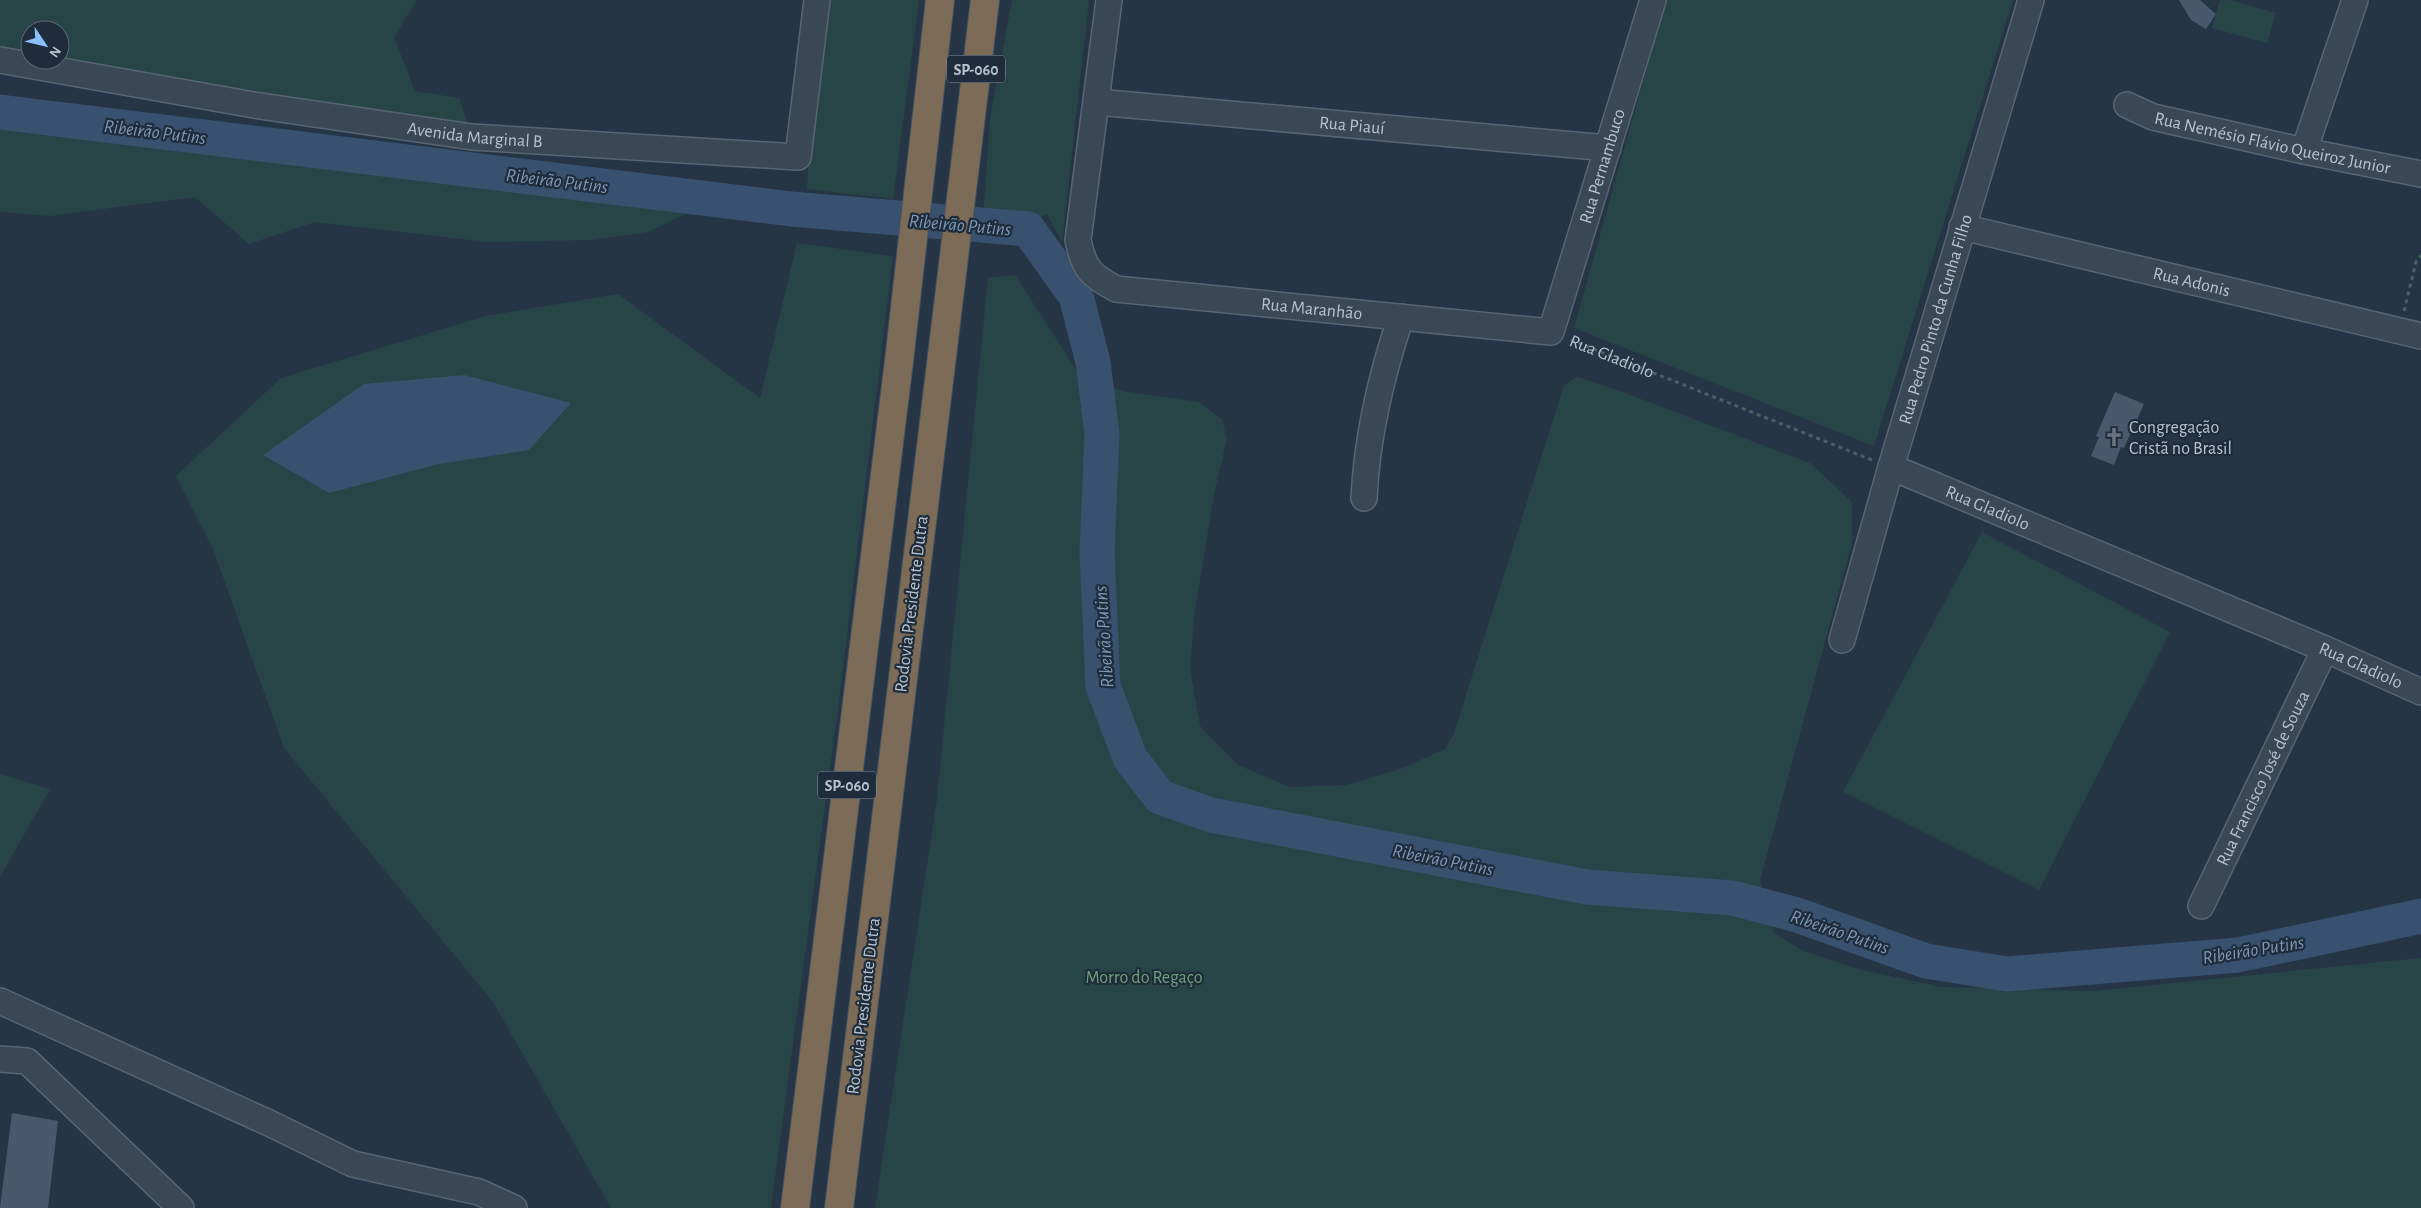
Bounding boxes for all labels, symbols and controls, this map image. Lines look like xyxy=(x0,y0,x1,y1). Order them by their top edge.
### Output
north arrow xyxy=(20,20,70,70)
text: N xyxy=(46,44,63,60)
road number: SP-060 xyxy=(947,56,1005,82)
street label: Rua Pernambuco xyxy=(1577,107,1629,226)
street label: Rua Nemésio Flávio Queiroz Junior xyxy=(2153,110,2392,178)
street label: Rua Piauí xyxy=(1318,114,1386,138)
water label: Ribeirão Putins xyxy=(103,117,207,148)
street label: Avenida Marginal B xyxy=(406,120,543,151)
water label: Ribeirão Putins xyxy=(505,166,609,197)
water label: Ribeirão Putins xyxy=(908,212,1012,239)
street label: Rua Pedro Pinto da Cunha Filho xyxy=(1896,212,1976,427)
street label: Rua Adonis xyxy=(2151,265,2232,300)
street label: Rua Maranhão xyxy=(1260,295,1363,323)
street label: Rua Gladiolo xyxy=(1567,332,1656,382)
place label: Congregação Cristã no Brasil xyxy=(2129,419,2232,458)
church icon: Congregação Cristã no Brasil xyxy=(2103,426,2125,448)
street label: Rua Gladiolo xyxy=(1943,483,2032,534)
street label: Rodovia Presidente Dutra xyxy=(892,515,932,693)
water label: Ribeirão Putins xyxy=(1091,585,1118,689)
street label: Rua Gladiolo xyxy=(2316,640,2405,693)
street label: Rua Francisco José de Souza xyxy=(2214,688,2313,869)
road number: SP-060 xyxy=(818,772,876,798)
water label: Ribeirão Putins xyxy=(1391,841,1495,880)
water label: Ribeirão Putins xyxy=(1788,907,1891,958)
street label: Rodovia Presidente Dutra xyxy=(844,917,884,1095)
water label: Ribeirão Putins xyxy=(2201,933,2305,968)
park label: Morro do Regaço xyxy=(1085,969,1203,987)

